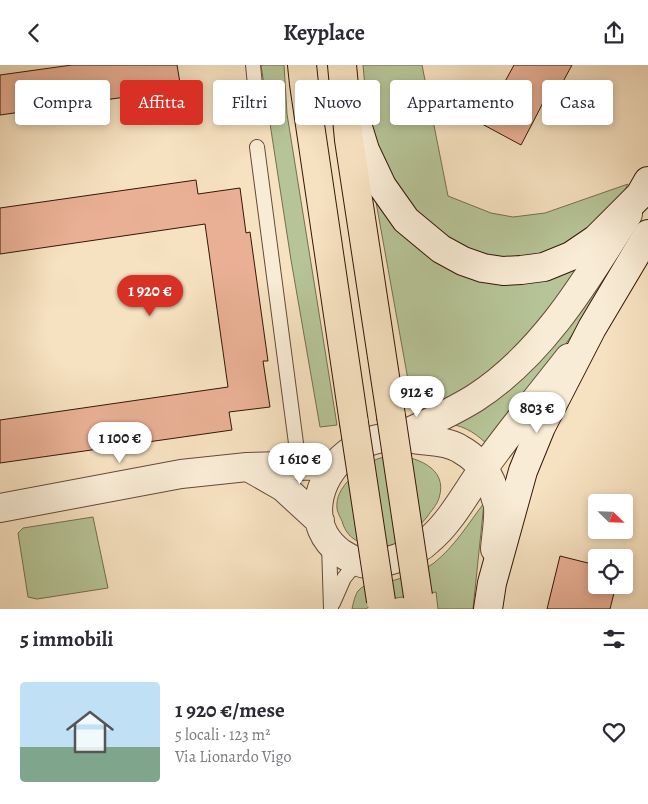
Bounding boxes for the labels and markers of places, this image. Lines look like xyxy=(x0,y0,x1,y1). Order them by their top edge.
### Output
pin: 1 920 € xyxy=(104,275,196,317)
pin: 912 € xyxy=(382,375,452,418)
pin: 803 € xyxy=(502,391,572,434)
pin: 1 100 € xyxy=(74,421,166,464)
pin: 1 610 € xyxy=(254,443,346,485)

